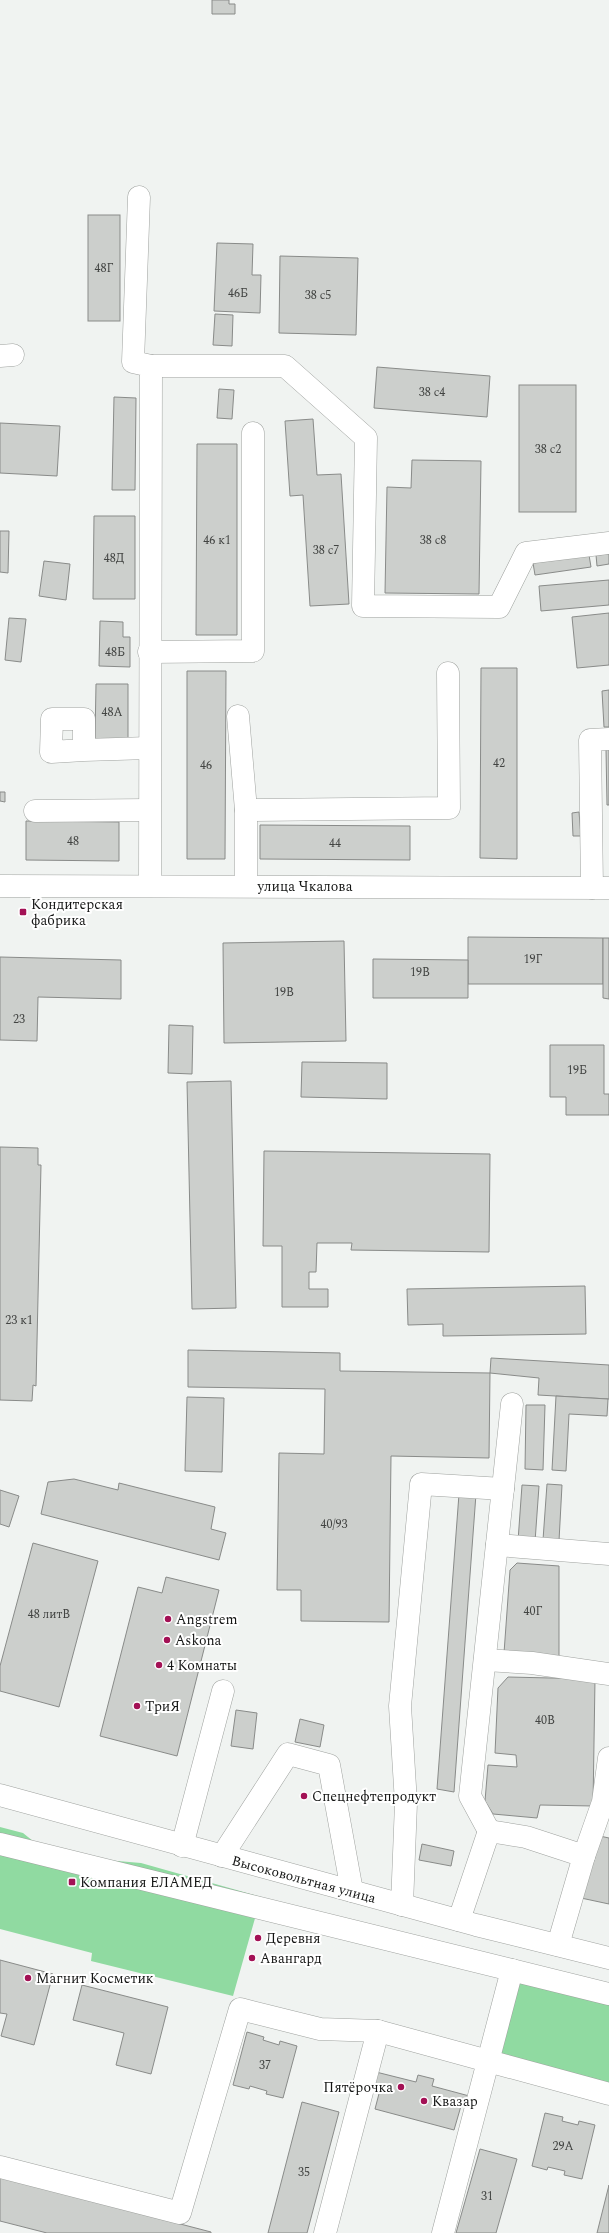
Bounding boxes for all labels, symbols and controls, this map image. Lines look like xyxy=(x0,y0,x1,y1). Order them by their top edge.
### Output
house number: 48Г xyxy=(94,259,114,278)
house number: 46Б xyxy=(228,284,248,303)
house number: 38 с5 xyxy=(305,286,331,305)
house number: 38 с4 xyxy=(419,383,445,402)
house number: 38 с2 xyxy=(535,440,561,459)
house number: 46 к1 xyxy=(203,531,231,550)
house number: 38 с8 xyxy=(420,531,446,550)
house number: 38 с7 xyxy=(313,541,339,560)
house number: 48Д xyxy=(104,549,125,568)
house number: 48Б xyxy=(105,643,125,662)
house number: 48А xyxy=(101,703,123,722)
house number: 42 xyxy=(493,754,505,773)
house number: 46 xyxy=(200,756,212,775)
house number: 48 xyxy=(67,832,79,851)
house number: 44 xyxy=(329,834,341,853)
street label: улица Чкалова xyxy=(256,876,353,897)
place label: Кондитерская фабрика xyxy=(31,894,123,931)
marker: Кондитерская фабрика xyxy=(18,907,28,917)
house number: 19Г xyxy=(523,950,543,969)
house number: 19В xyxy=(410,963,430,982)
house number: 19В xyxy=(274,983,294,1002)
house number: 23 xyxy=(13,1010,25,1029)
house number: 19Б xyxy=(567,1061,587,1080)
house number: 23 к1 xyxy=(5,1311,33,1330)
house number: 40/93 xyxy=(320,1515,348,1534)
house number: 40Г xyxy=(523,1602,543,1621)
house number: 48 литВ xyxy=(28,1605,70,1624)
place label: Angstrem xyxy=(176,1609,237,1630)
marker: Angstrem xyxy=(163,1614,173,1624)
place label: Askona xyxy=(175,1630,222,1651)
marker: Askona xyxy=(162,1635,172,1645)
place label: 4 Комнаты xyxy=(167,1655,237,1676)
marker: 4 Комнаты xyxy=(154,1660,164,1670)
place label: ТриЯ xyxy=(145,1696,180,1717)
marker: ТриЯ xyxy=(132,1701,142,1711)
house number: 40В xyxy=(535,1711,555,1730)
place label: Спецнефтепродукт xyxy=(312,1786,436,1807)
marker: Спецнефтепродукт xyxy=(299,1791,309,1801)
street label: Высоковольтная улица xyxy=(229,1850,378,1909)
place label: Компания ЕЛАМЕД xyxy=(80,1872,212,1893)
marker: Компания ЕЛАМЕД xyxy=(67,1877,77,1887)
place label: Деревня xyxy=(266,1928,320,1949)
marker: Деревня xyxy=(253,1933,263,1943)
place label: Авангард xyxy=(260,1948,322,1969)
marker: Авангард xyxy=(247,1953,257,1963)
place label: Магнит Косметик xyxy=(36,1968,154,1989)
marker: Магнит Косметик xyxy=(23,1973,33,1983)
house number: 37 xyxy=(259,2056,271,2075)
place label: Пятёрочка xyxy=(323,2077,393,2098)
marker: Пятёрочка xyxy=(396,2082,406,2092)
place label: Квазар xyxy=(432,2091,478,2112)
marker: Квазар xyxy=(419,2096,429,2106)
house number: 29А xyxy=(552,2137,574,2156)
house number: 35 xyxy=(298,2163,310,2182)
house number: 31 xyxy=(481,2187,493,2206)

